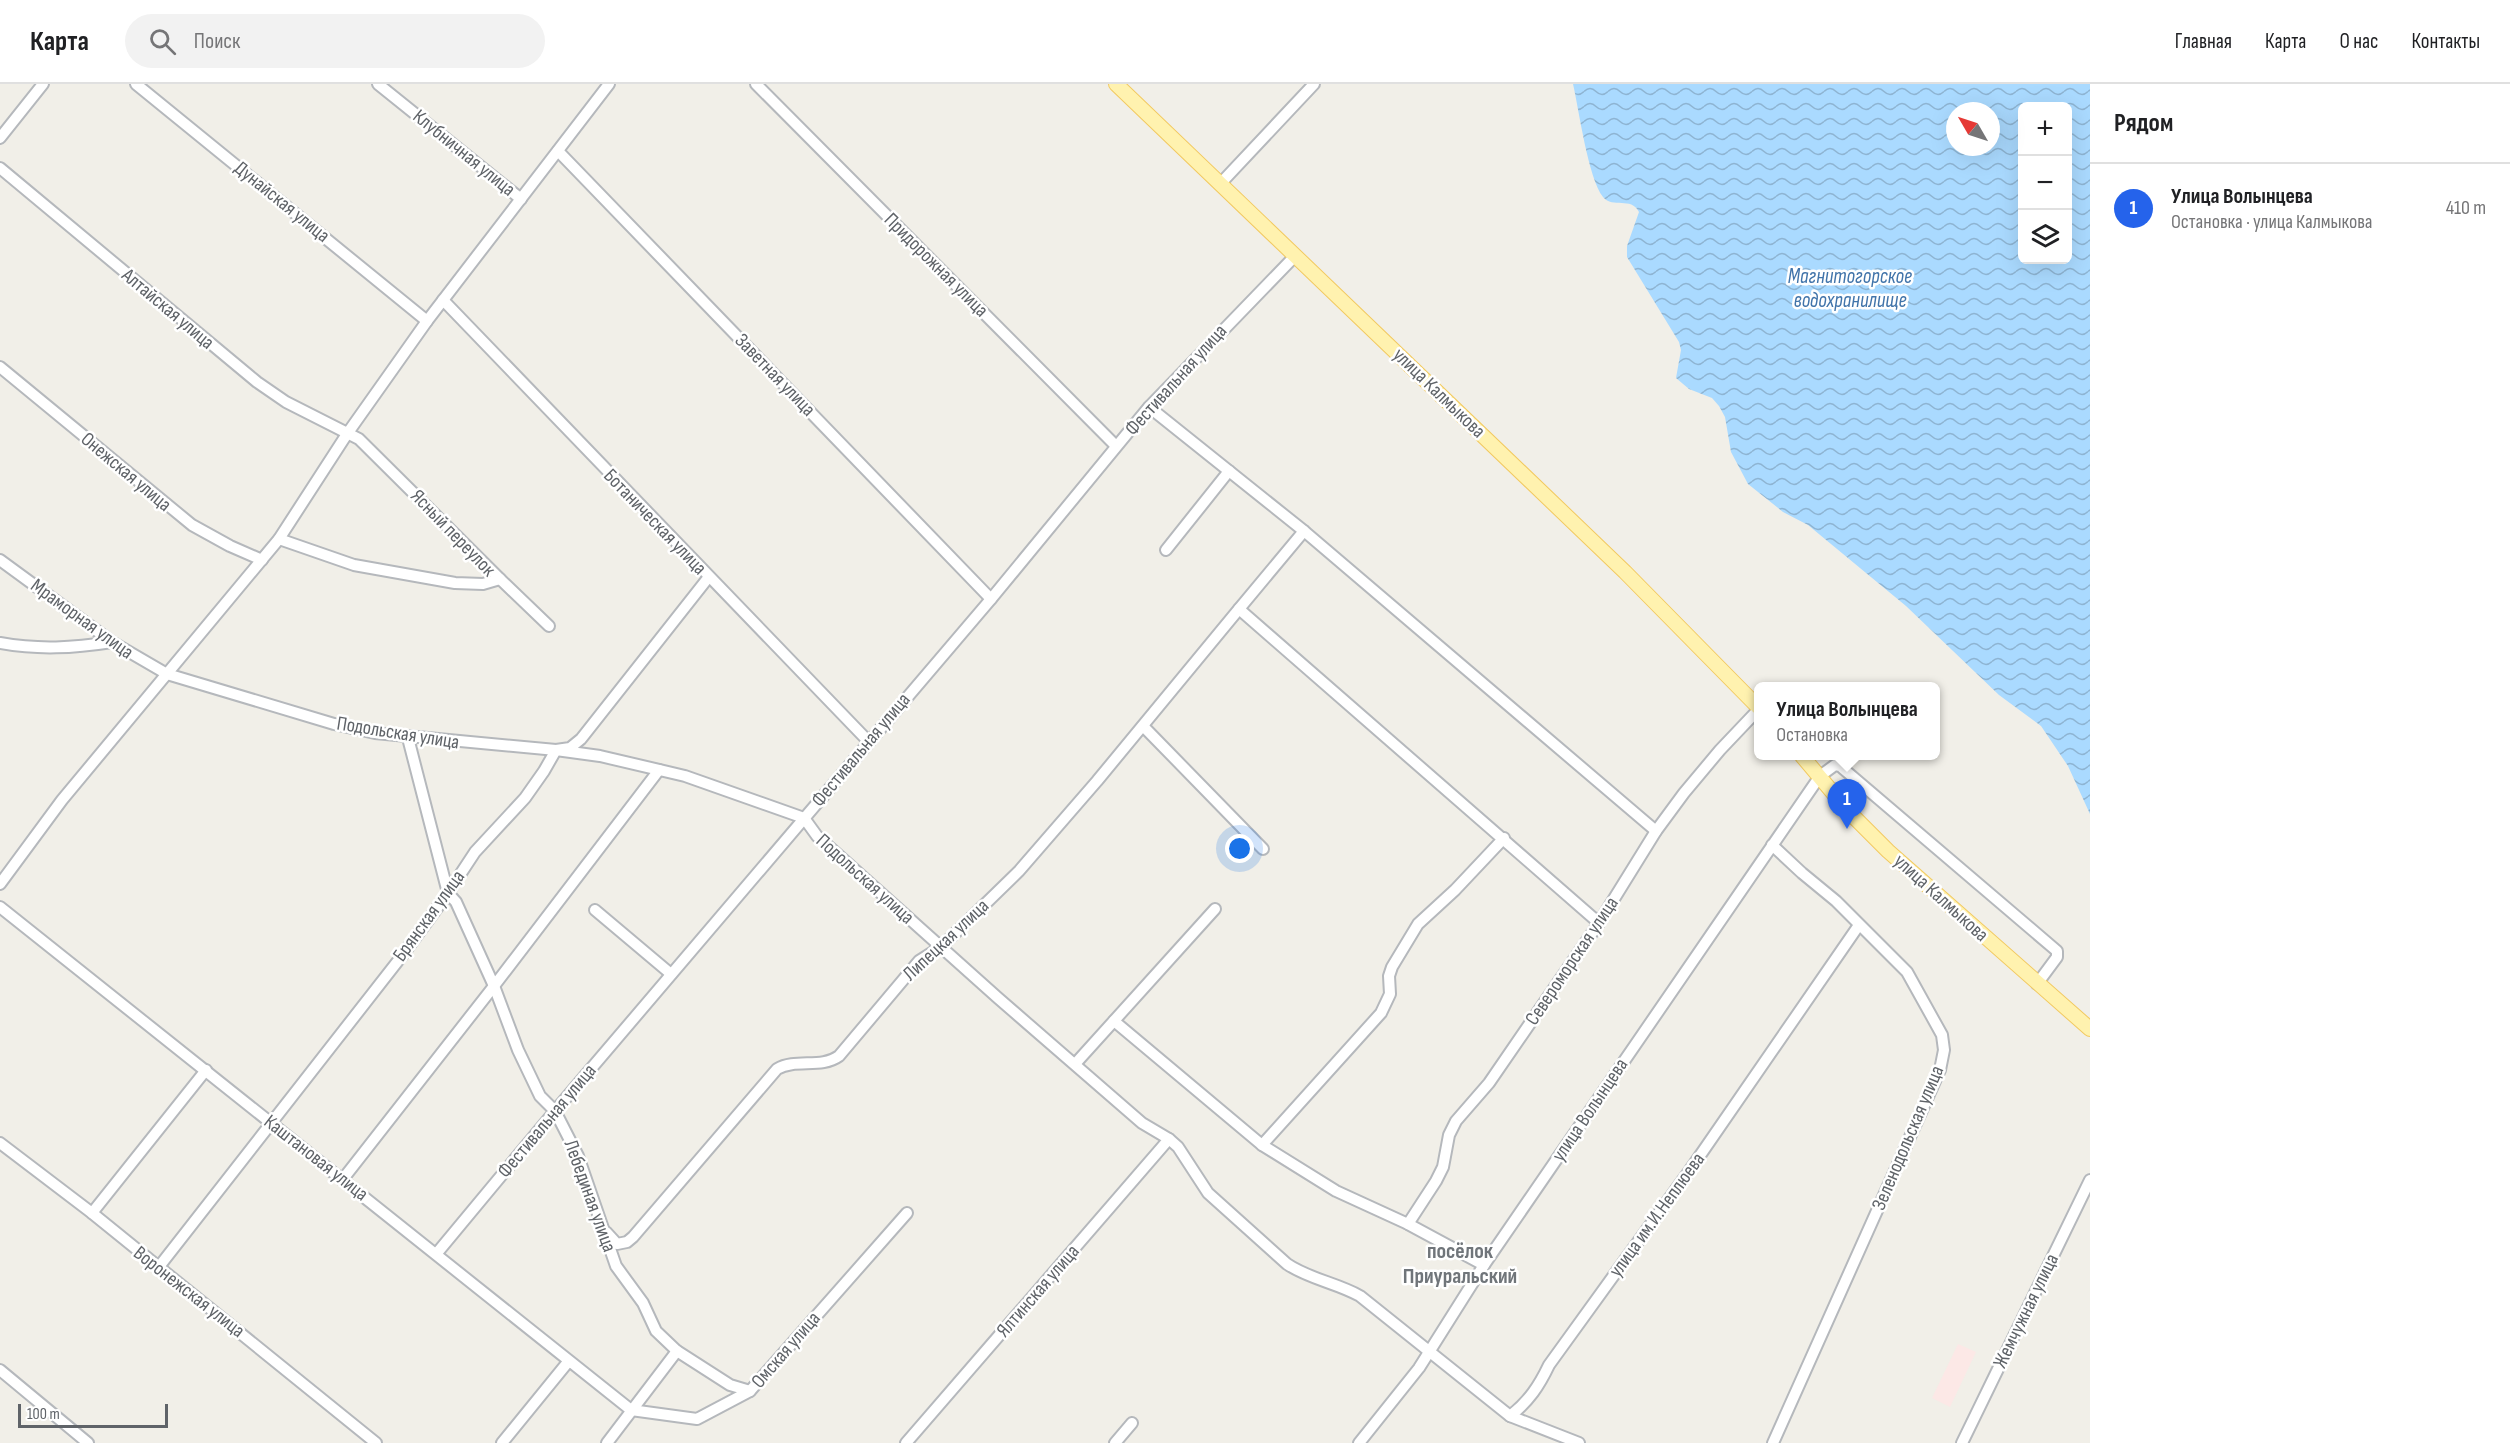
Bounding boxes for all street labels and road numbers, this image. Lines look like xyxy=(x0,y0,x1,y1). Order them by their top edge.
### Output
street label: Клубничная улица xyxy=(408,104,520,202)
street label: Дунайская улица xyxy=(230,156,334,248)
street label: Придорожная улица xyxy=(879,208,993,322)
street label: Алтайская улица xyxy=(116,263,219,355)
street label: Фестивальная улица xyxy=(1120,319,1232,441)
street label: Заветная улица xyxy=(730,329,820,421)
street label: улица Калмыкова xyxy=(1388,343,1490,443)
street label: Онежская улица xyxy=(76,427,176,517)
street label: Ботаническая улица xyxy=(598,464,712,580)
street label: Ясный переулок xyxy=(406,484,501,582)
street label: Мраморная улица xyxy=(26,574,138,664)
street label: Фестивальная улица xyxy=(806,688,916,812)
street label: Подольская улица xyxy=(335,711,461,755)
street label: Подольская улица xyxy=(811,829,919,929)
street label: улица Калмыкова xyxy=(1889,849,1993,947)
street label: Брянская улица xyxy=(388,866,470,966)
street label: Североморская улица xyxy=(1520,892,1624,1030)
street label: Липецкая улица xyxy=(898,894,994,986)
street label: улица Волынцева xyxy=(1547,1054,1633,1166)
street label: Фестивальная улица xyxy=(492,1059,602,1183)
street label: Зеленодольская улица xyxy=(1867,1062,1949,1214)
street label: Каштановая улица xyxy=(259,1110,373,1206)
street label: Лебединая улица xyxy=(559,1137,621,1255)
street label: улица им.И.Неплюева xyxy=(1604,1148,1710,1282)
street label: Ялтинская улица xyxy=(991,1240,1085,1342)
street label: Воронежская улица xyxy=(129,1241,249,1343)
street label: Жемчужная улица xyxy=(1988,1250,2064,1372)
street label: Омская улица xyxy=(746,1307,826,1393)

